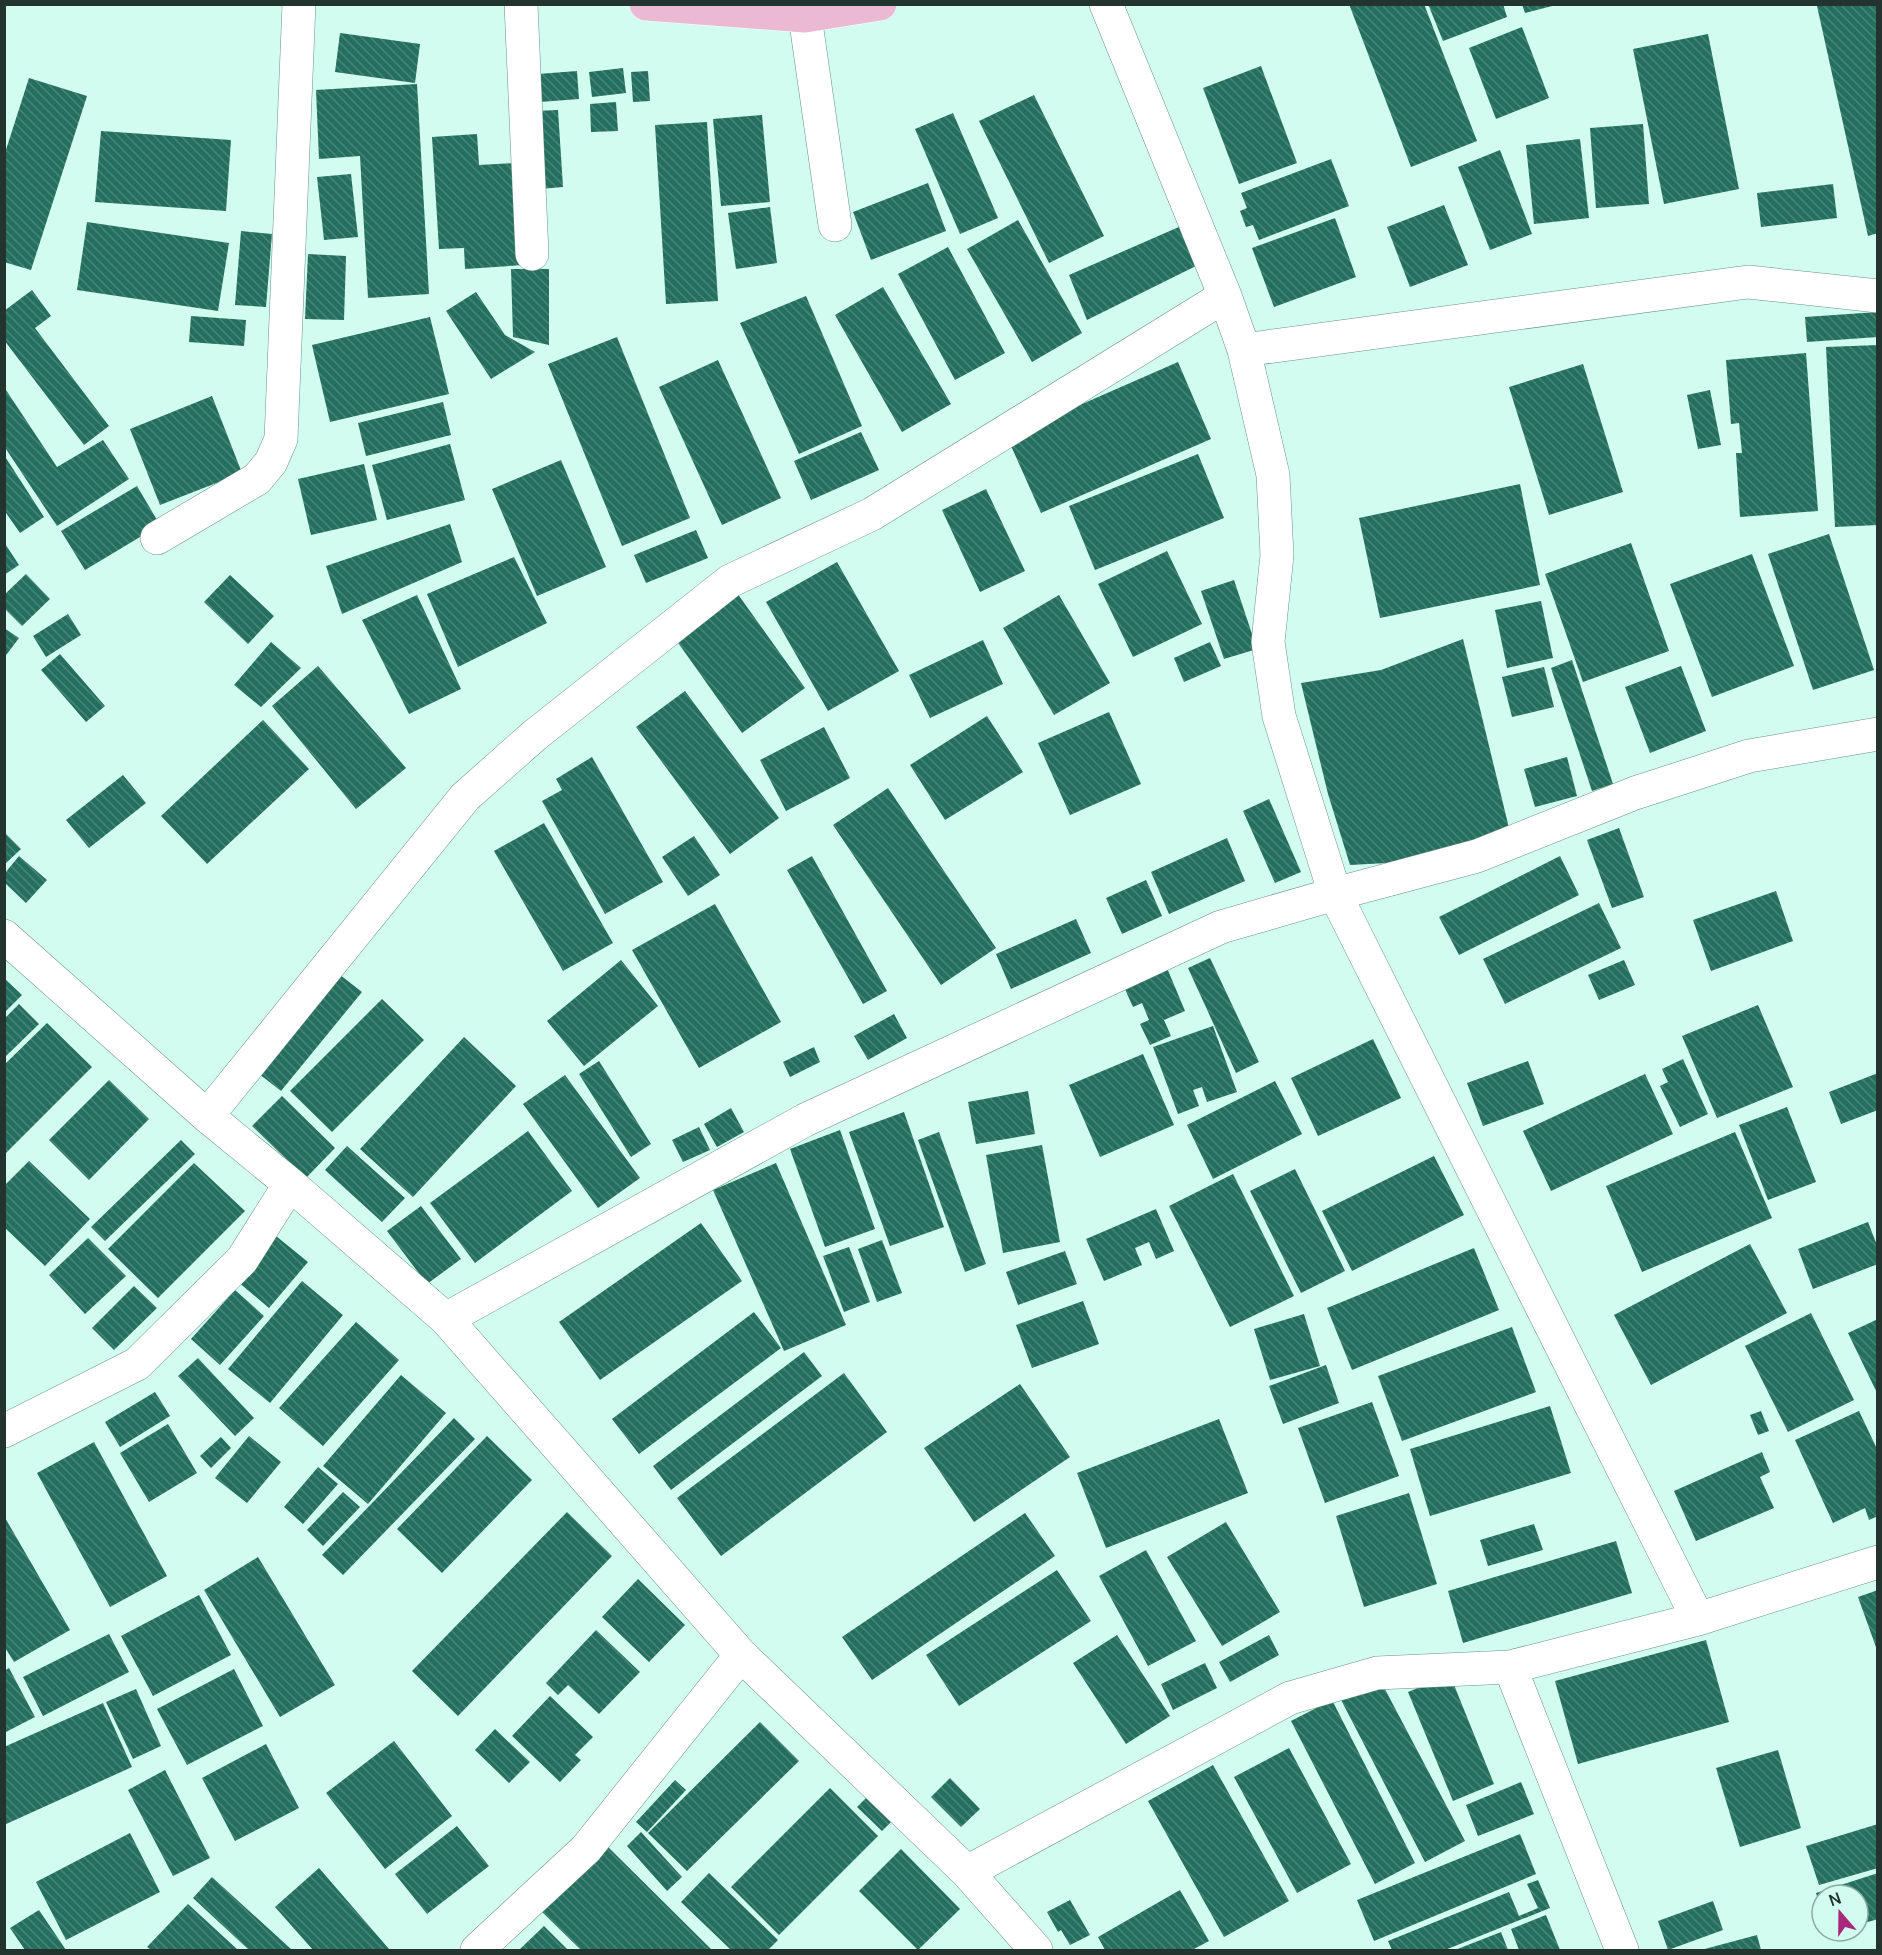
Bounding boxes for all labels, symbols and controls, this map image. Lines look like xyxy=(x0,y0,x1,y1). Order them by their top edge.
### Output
north arrow xyxy=(1810,1883,1870,1943)
text: N xyxy=(1826,1887,1844,1911)

